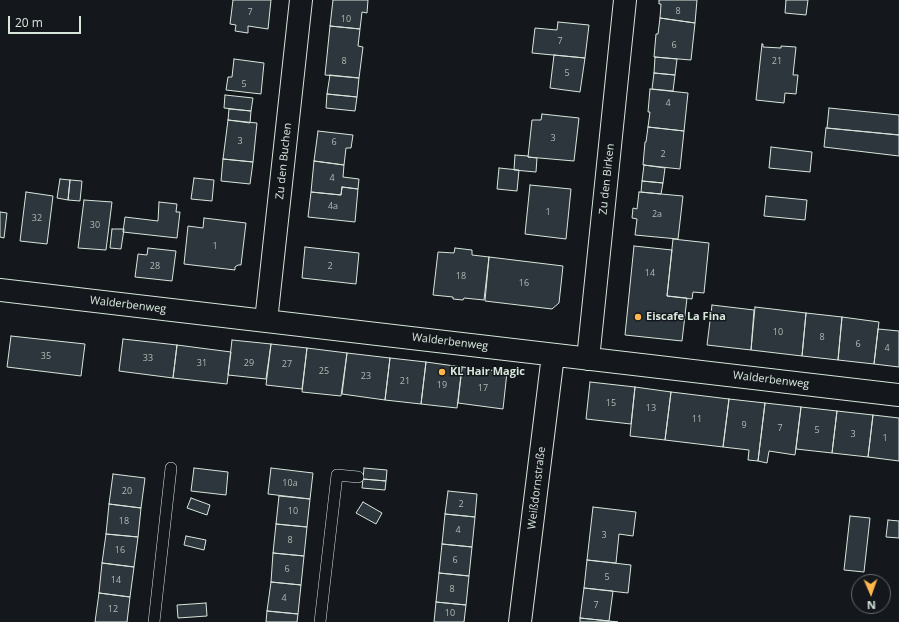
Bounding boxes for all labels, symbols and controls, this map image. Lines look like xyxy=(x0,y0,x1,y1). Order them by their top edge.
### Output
house number: 8 xyxy=(675,6,681,16)
house number: 7 xyxy=(247,7,253,17)
scale bar xyxy=(10,8,83,34)
text: 20 m xyxy=(15,14,43,31)
house number: 10 xyxy=(341,14,351,24)
house number: 7 xyxy=(557,36,563,46)
house number: 6 xyxy=(671,40,677,50)
house number: 8 xyxy=(341,56,347,66)
house number: 21 xyxy=(772,56,782,66)
house number: 5 xyxy=(564,68,570,78)
house number: 5 xyxy=(241,79,247,89)
house number: 4 xyxy=(665,98,671,108)
street label: Zu den Buchen xyxy=(273,122,295,200)
house number: 3 xyxy=(550,133,556,143)
house number: 3 xyxy=(237,136,243,146)
house number: 6 xyxy=(331,137,337,147)
street label: Zu den Birken xyxy=(597,143,617,215)
house number: 2 xyxy=(660,149,666,159)
house number: 4 xyxy=(329,173,335,183)
house number: 4a xyxy=(328,201,338,211)
house number: 1 xyxy=(545,207,551,217)
house number: 2a xyxy=(652,209,662,219)
house number: 32 xyxy=(32,213,42,223)
house number: 30 xyxy=(90,220,100,230)
house number: 1 xyxy=(212,241,218,251)
house number: 28 xyxy=(150,261,160,271)
house number: 2 xyxy=(327,261,333,271)
house number: 14 xyxy=(645,268,655,278)
house number: 18 xyxy=(456,271,466,281)
house number: 16 xyxy=(519,278,529,288)
street label: Walderbenweg xyxy=(89,294,167,316)
place label: Eiscafe La Fina xyxy=(646,310,726,324)
marker: Eiscafe La Fina xyxy=(633,312,643,322)
house number: 10 xyxy=(773,327,783,337)
street label: Walderbenweg xyxy=(411,331,489,353)
house number: 8 xyxy=(819,332,825,342)
house number: 6 xyxy=(855,339,861,349)
house number: 4 xyxy=(884,343,890,353)
house number: 35 xyxy=(41,351,51,361)
house number: 33 xyxy=(143,353,153,363)
house number: 31 xyxy=(197,358,207,368)
house number: 29 xyxy=(244,358,254,368)
house number: 27 xyxy=(282,359,292,369)
place label: KL Hair Magic xyxy=(450,365,525,379)
house number: 25 xyxy=(319,366,329,376)
marker: KL Hair Magic xyxy=(437,367,447,377)
street label: Walderbenweg xyxy=(732,369,810,391)
house number: 23 xyxy=(361,371,371,381)
house number: 21 xyxy=(400,376,410,386)
house number: 19 xyxy=(437,380,447,390)
house number: 17 xyxy=(478,383,488,393)
house number: 15 xyxy=(606,398,616,408)
house number: 13 xyxy=(646,403,656,413)
house number: 11 xyxy=(692,414,702,424)
house number: 9 xyxy=(741,420,747,430)
house number: 7 xyxy=(777,423,783,433)
house number: 5 xyxy=(814,425,820,435)
house number: 3 xyxy=(850,429,856,439)
house number: 1 xyxy=(882,433,888,443)
street label: Weißdornstraße xyxy=(525,446,549,530)
house number: 10a xyxy=(282,478,298,488)
house number: 20 xyxy=(122,486,132,496)
house number: 2 xyxy=(458,499,464,509)
house number: 10 xyxy=(288,506,298,516)
house number: 18 xyxy=(119,516,129,526)
house number: 4 xyxy=(455,525,461,535)
house number: 3 xyxy=(601,530,607,540)
house number: 8 xyxy=(287,535,293,545)
house number: 16 xyxy=(115,545,125,555)
house number: 6 xyxy=(452,555,458,565)
house number: 6 xyxy=(284,564,290,574)
house number: 5 xyxy=(604,572,610,582)
north arrow xyxy=(851,574,891,614)
house number: 14 xyxy=(111,575,121,585)
house number: 8 xyxy=(449,584,455,594)
house number: 4 xyxy=(281,593,287,603)
text: N xyxy=(867,598,876,613)
house number: 7 xyxy=(593,600,599,610)
house number: 12 xyxy=(108,604,118,614)
house number: 10 xyxy=(445,608,455,618)

